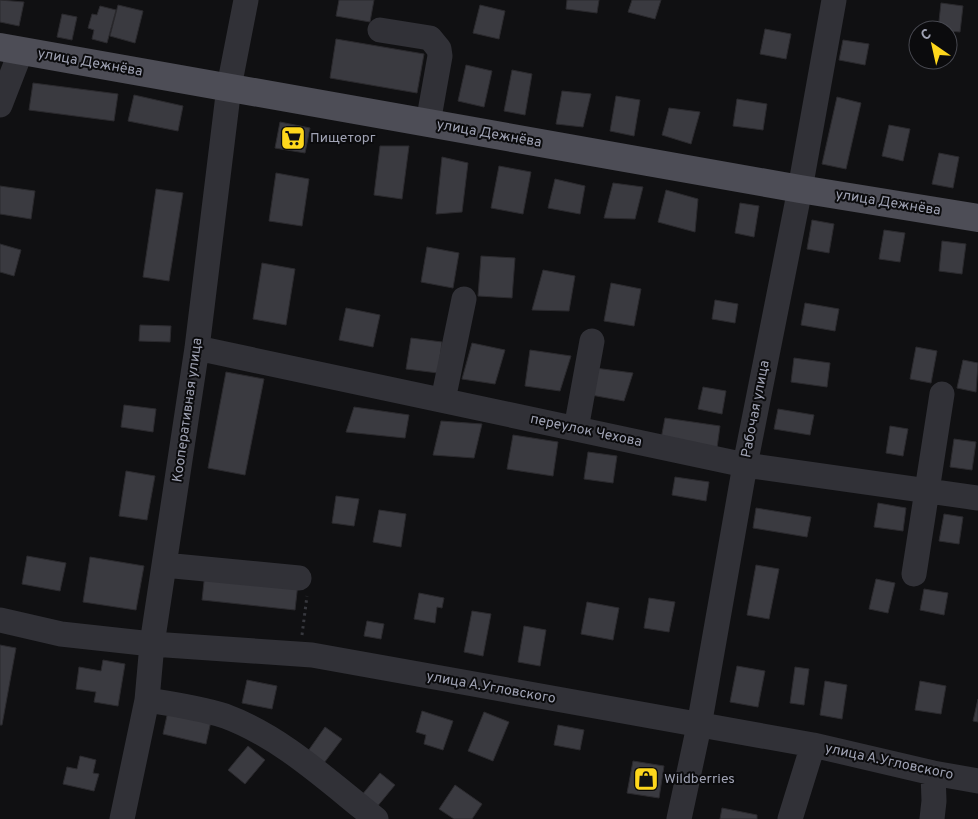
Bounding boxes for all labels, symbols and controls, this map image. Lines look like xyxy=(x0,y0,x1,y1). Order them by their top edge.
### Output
north arrow xyxy=(908,20,958,70)
text: С xyxy=(918,26,935,45)
street label: улица Дежнёва xyxy=(36,45,144,81)
street label: улица Дежнёва xyxy=(435,116,543,152)
supermarket icon: Пищеторг xyxy=(280,125,306,151)
place label: Пищеторг xyxy=(310,130,376,147)
street label: улица Дежнёва xyxy=(834,186,942,220)
street label: Кооперативная улица xyxy=(169,337,207,483)
street label: Рабочая улица xyxy=(738,359,774,459)
street label: переулок Чехова xyxy=(529,411,643,451)
street label: улица А.Угловского xyxy=(425,668,557,708)
street label: улица А.Угловского xyxy=(823,740,955,784)
shop icon: Wildberries xyxy=(633,766,659,792)
place label: Wildberries xyxy=(664,771,735,788)

